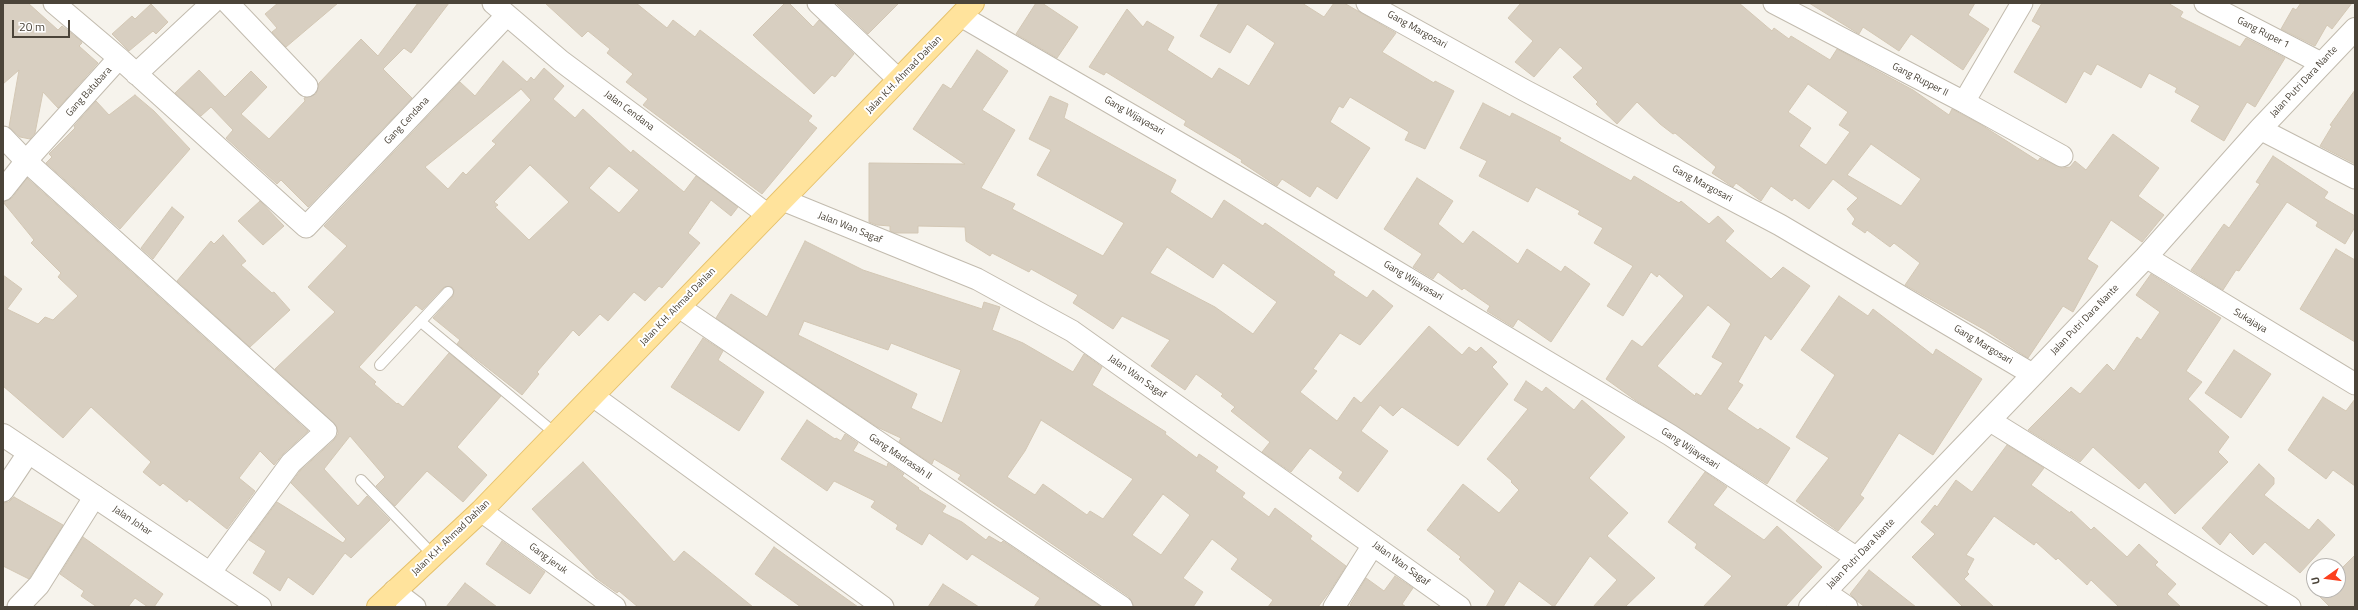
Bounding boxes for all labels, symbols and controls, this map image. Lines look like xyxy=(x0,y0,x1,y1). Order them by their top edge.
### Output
street label: Gang Margosari xyxy=(1385,9,1449,51)
scale bar xyxy=(14,12,72,38)
street label: Gang Ruper 1 xyxy=(2235,15,2291,51)
text: 20 m xyxy=(19,17,45,36)
street label: Jalan K.H. Ahmad Dahlan xyxy=(864,34,944,116)
street label: Jalan Putri Dara Nante xyxy=(2268,44,2340,120)
street label: Gang Rupper II xyxy=(1890,61,1950,99)
street label: Gang Batubara xyxy=(64,65,114,119)
street label: Jalan Cendana xyxy=(602,88,656,134)
street label: Gang Wijayasari xyxy=(1102,94,1166,138)
street label: Gang Cendana xyxy=(382,95,432,147)
street label: Gang Margosari xyxy=(1670,163,1734,205)
street label: Jalan Wan Sagaf xyxy=(816,210,884,246)
street label: Gang Wijayasari xyxy=(1381,259,1445,303)
street label: Jalan K.H. Ahmad Dahlan xyxy=(638,266,718,348)
street label: Jalan Putri Dara Nante xyxy=(2048,282,2122,358)
street label: Sukajaya xyxy=(2231,306,2269,336)
street label: Gang Margosari xyxy=(1951,323,2015,367)
street label: Jalan Wan Sagaf xyxy=(1106,353,1168,401)
street label: Gang Wijayasari xyxy=(1659,426,1721,472)
street label: Gang Madrasah II xyxy=(866,432,934,482)
street label: Jalan K.H. Ahmad Dahlan xyxy=(410,498,492,578)
street label: Jalan Johar xyxy=(110,504,154,538)
street label: Jalan Putri Dara Nante xyxy=(1824,516,1898,592)
street label: Jalan Wan Sagaf xyxy=(1370,539,1432,589)
street label: Gang jeruk xyxy=(526,541,570,577)
north arrow xyxy=(2306,558,2346,598)
text: U xyxy=(2307,575,2324,586)

